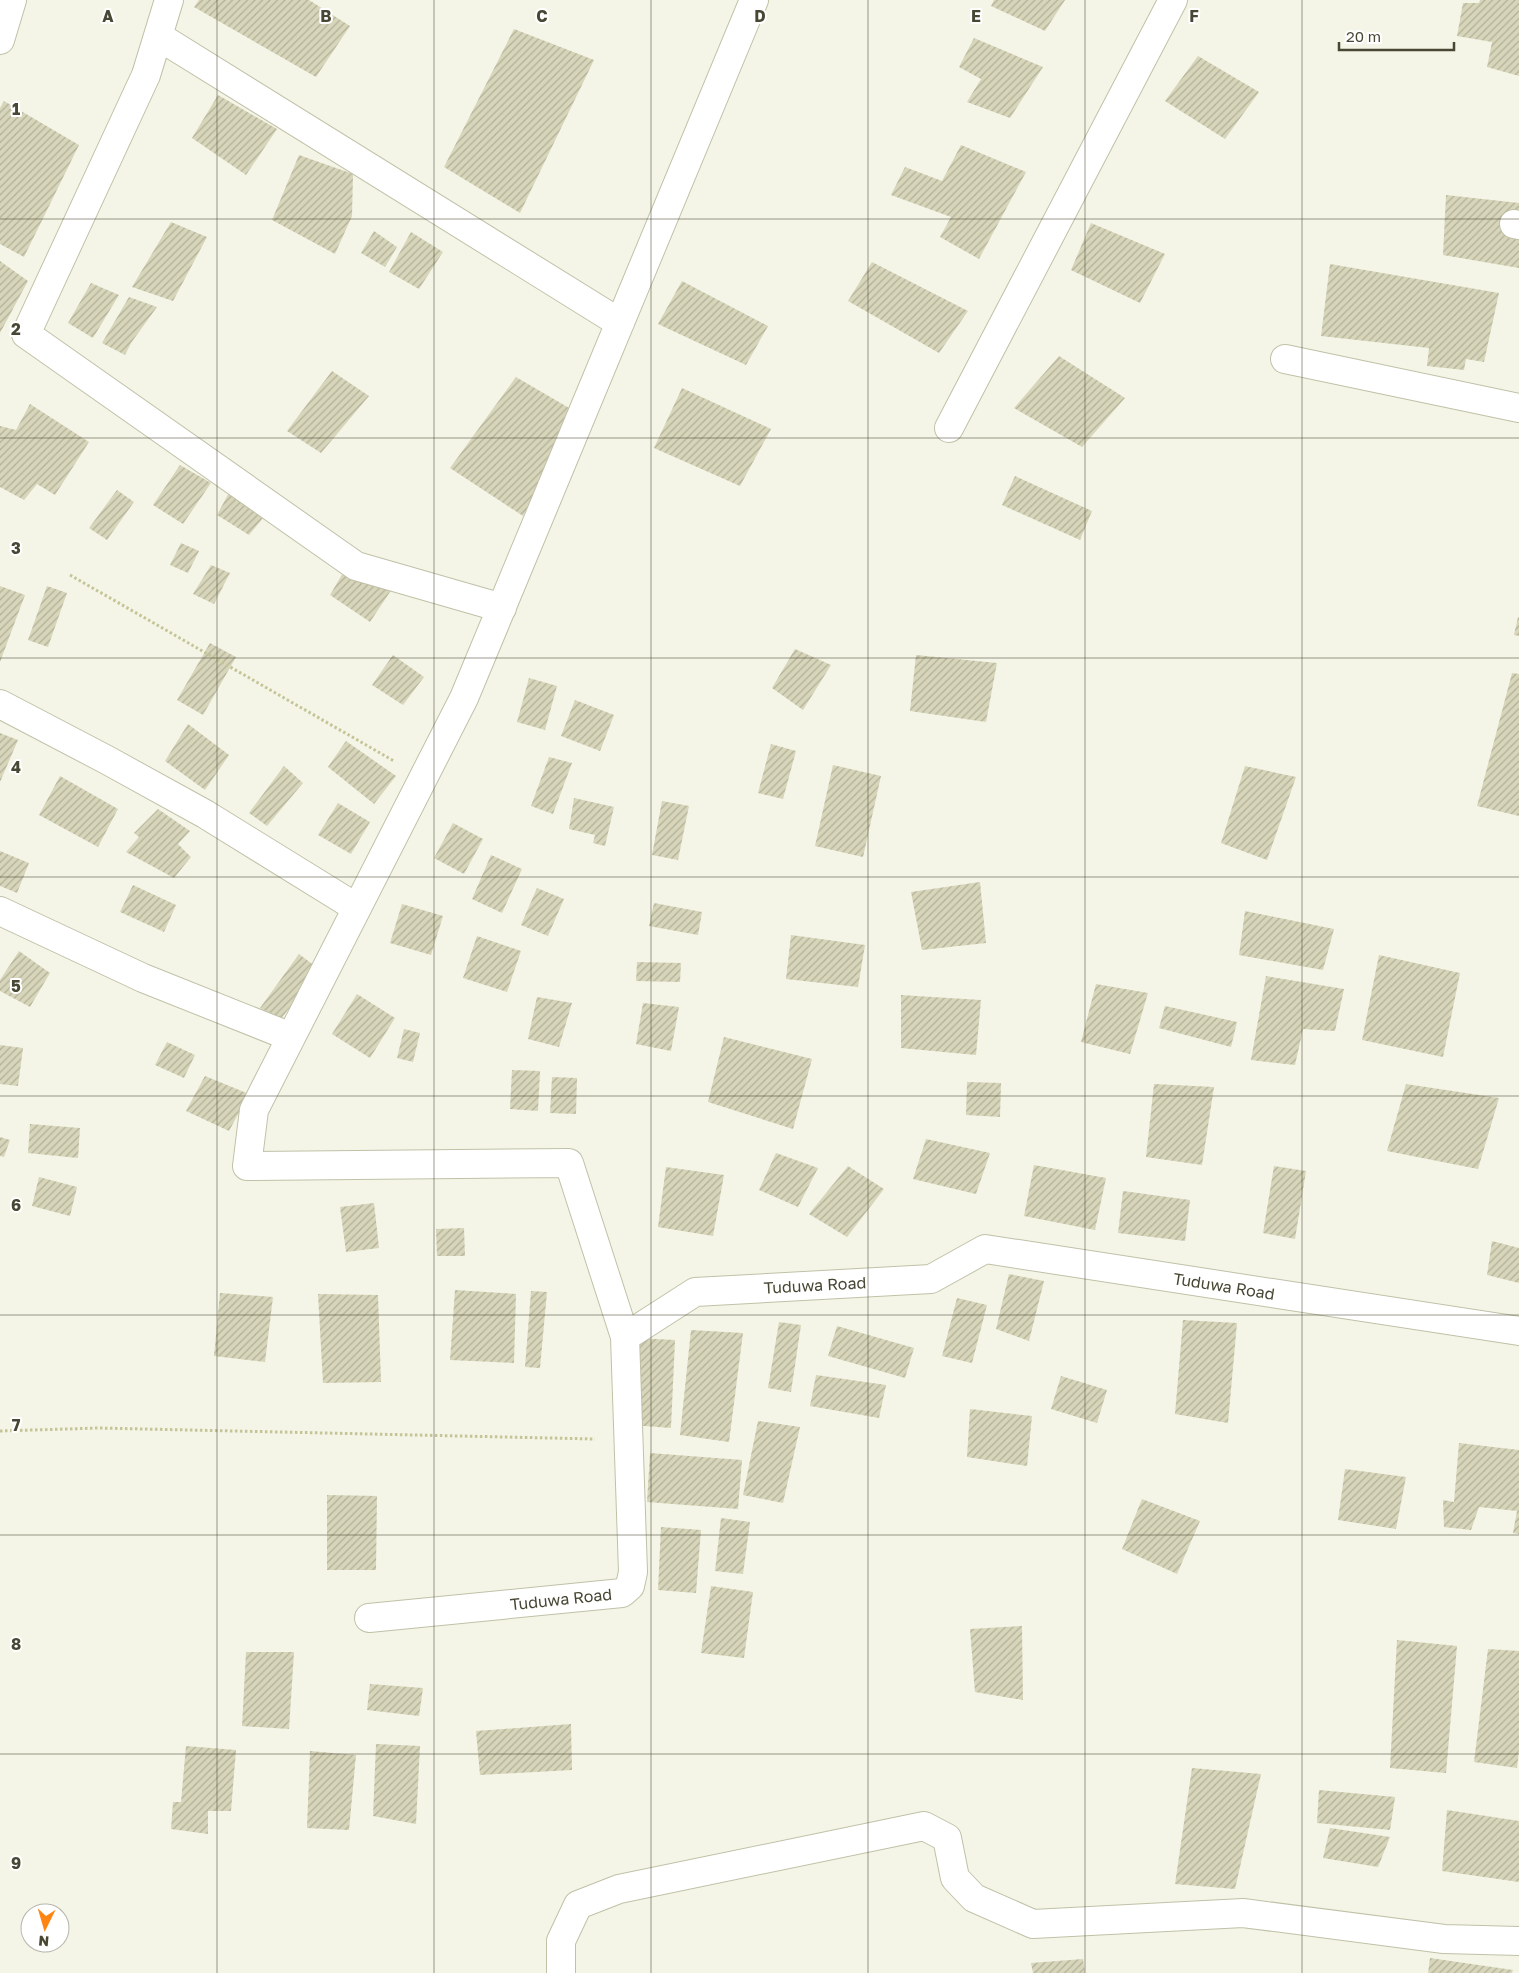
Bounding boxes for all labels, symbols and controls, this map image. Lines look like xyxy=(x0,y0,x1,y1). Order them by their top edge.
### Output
text: A xyxy=(102,6,114,26)
text: B xyxy=(320,6,332,26)
text: C xyxy=(536,6,548,26)
text: D xyxy=(754,6,766,26)
text: E xyxy=(971,6,981,26)
text: F xyxy=(1189,6,1199,26)
scale bar xyxy=(1339,20,1454,52)
text: 20 m xyxy=(1346,27,1381,45)
text: 1 xyxy=(12,99,20,119)
text: 2 xyxy=(11,319,21,339)
text: 3 xyxy=(11,538,21,558)
text: 4 xyxy=(11,757,21,777)
text: 5 xyxy=(11,976,21,996)
text: 6 xyxy=(11,1195,21,1215)
street label: Tuduwa Road xyxy=(1172,1268,1276,1304)
street label: Tuduwa Road xyxy=(763,1272,867,1298)
text: 7 xyxy=(12,1415,21,1435)
street label: Tuduwa Road xyxy=(509,1584,613,1614)
text: 8 xyxy=(11,1634,21,1654)
text: 9 xyxy=(11,1853,21,1873)
north arrow xyxy=(20,1903,70,1953)
text: N xyxy=(38,1933,50,1950)

